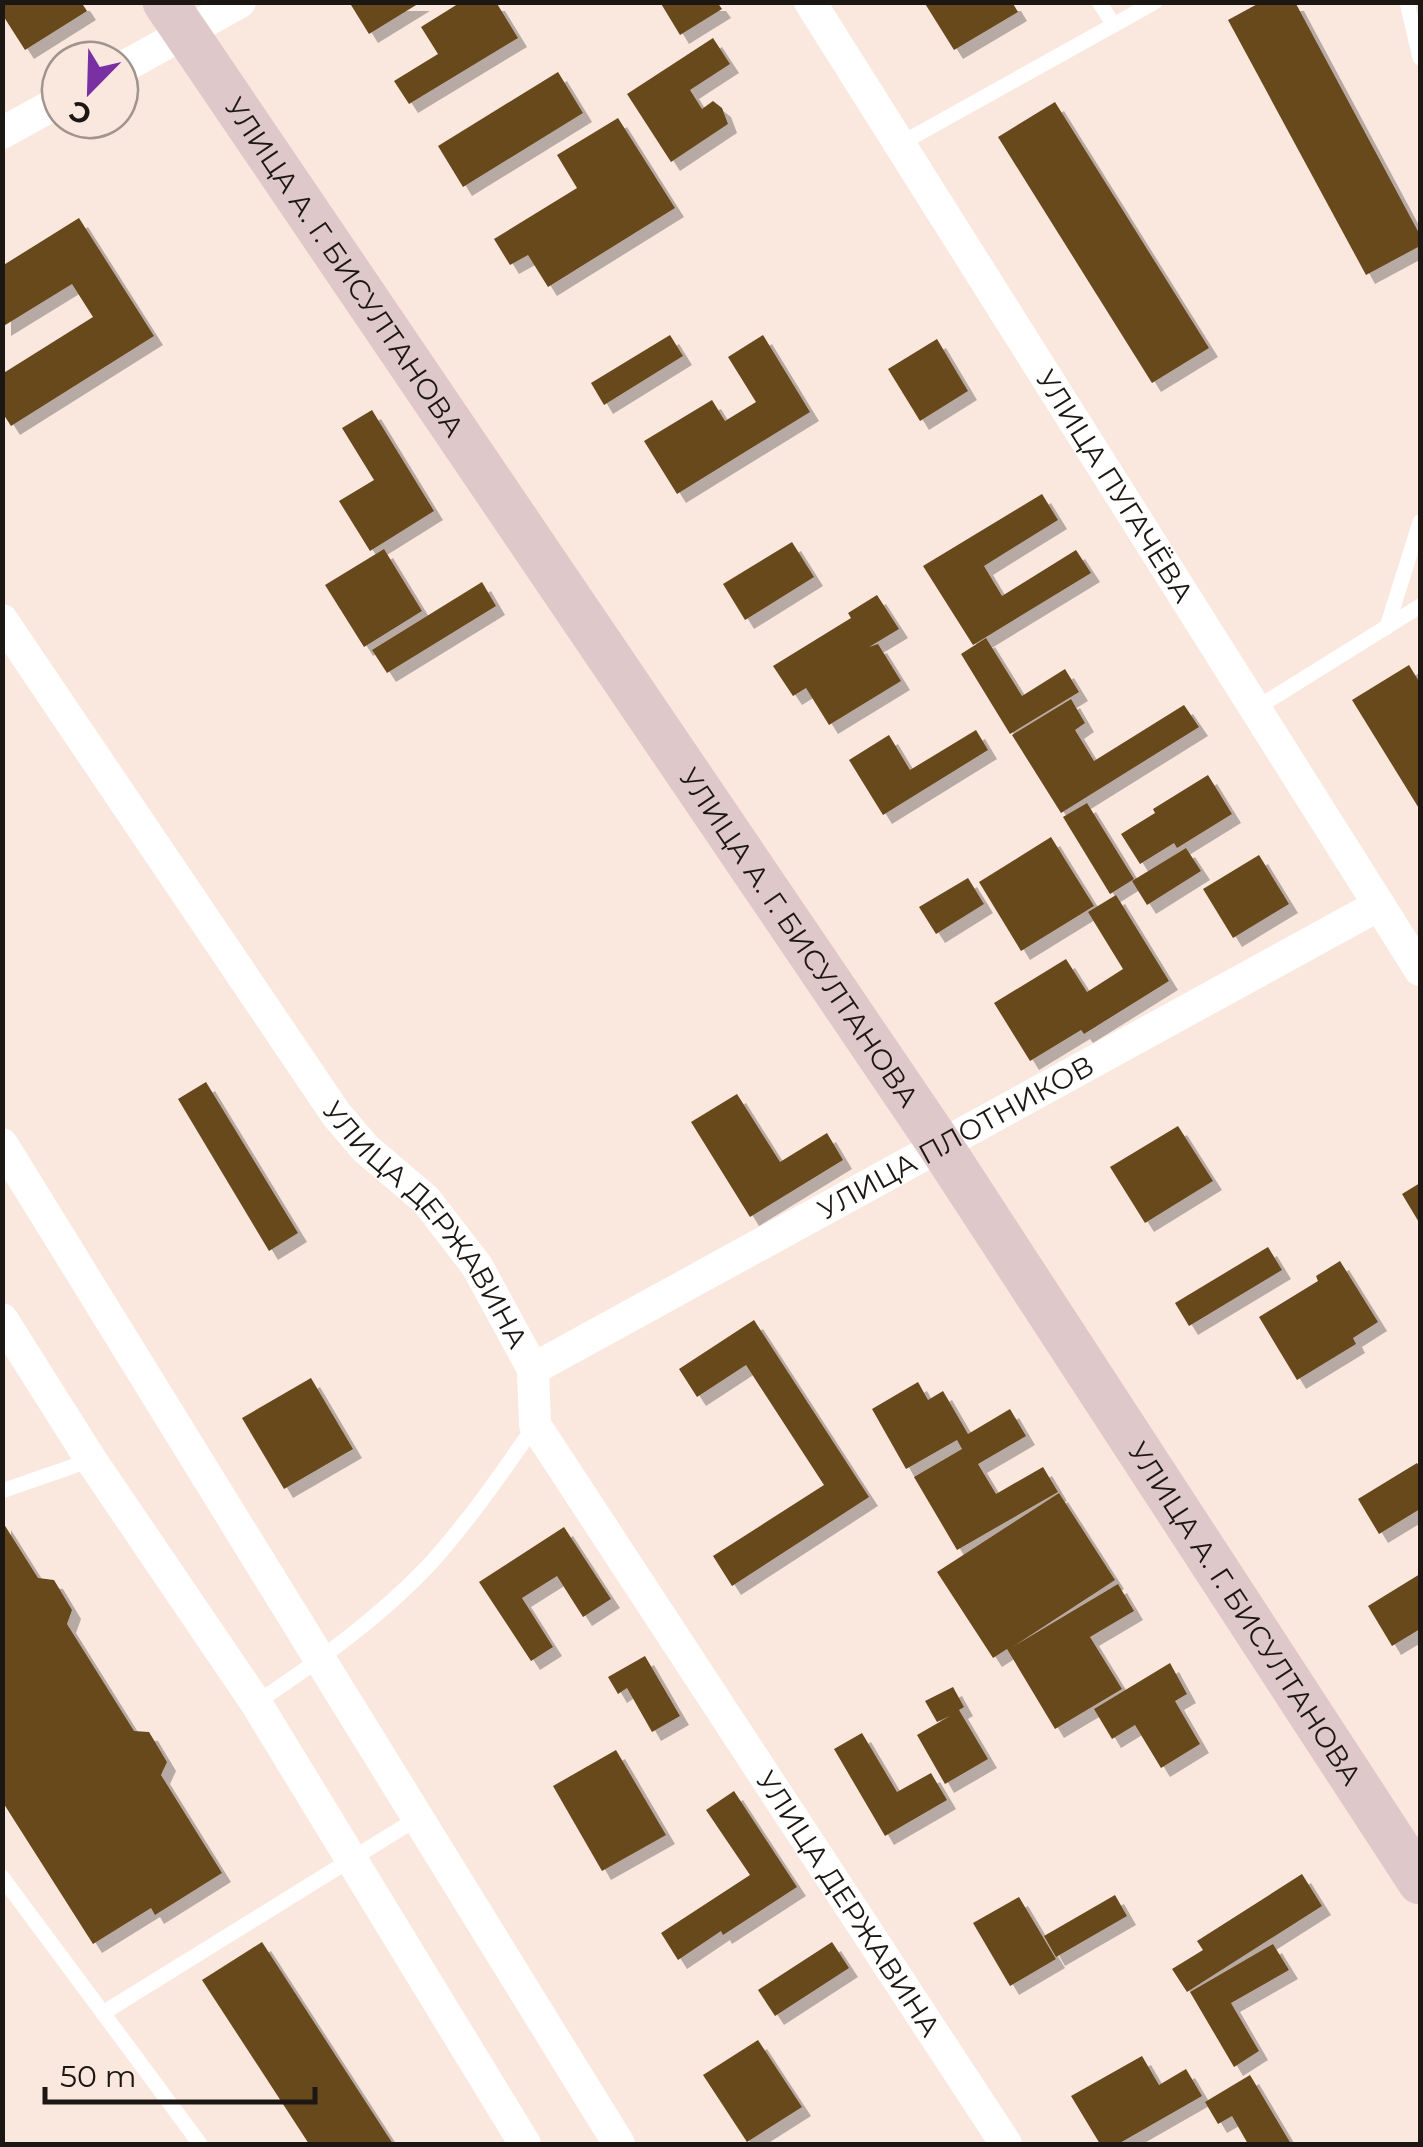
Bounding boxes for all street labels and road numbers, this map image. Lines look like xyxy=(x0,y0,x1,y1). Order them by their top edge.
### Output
street label: УЛИЦА А. Г. БИСУЛТАНОВА xyxy=(218,91,472,443)
street label: УЛИЦА ПУГАЧЁВА xyxy=(1029,363,1201,609)
street label: УЛИЦА А. Г. БИСУЛТАНОВА xyxy=(672,761,926,1113)
street label: УЛИЦА ПЛОТНИКОВ xyxy=(812,1048,1099,1227)
street label: УЛИЦА ДЕРЖАВИНА xyxy=(315,1095,535,1354)
street label: УЛИЦА А. Г. БИСУЛТАНОВА xyxy=(1121,1436,1369,1791)
street label: УЛИЦА ДЕРЖАВИНА xyxy=(749,1764,948,2043)

